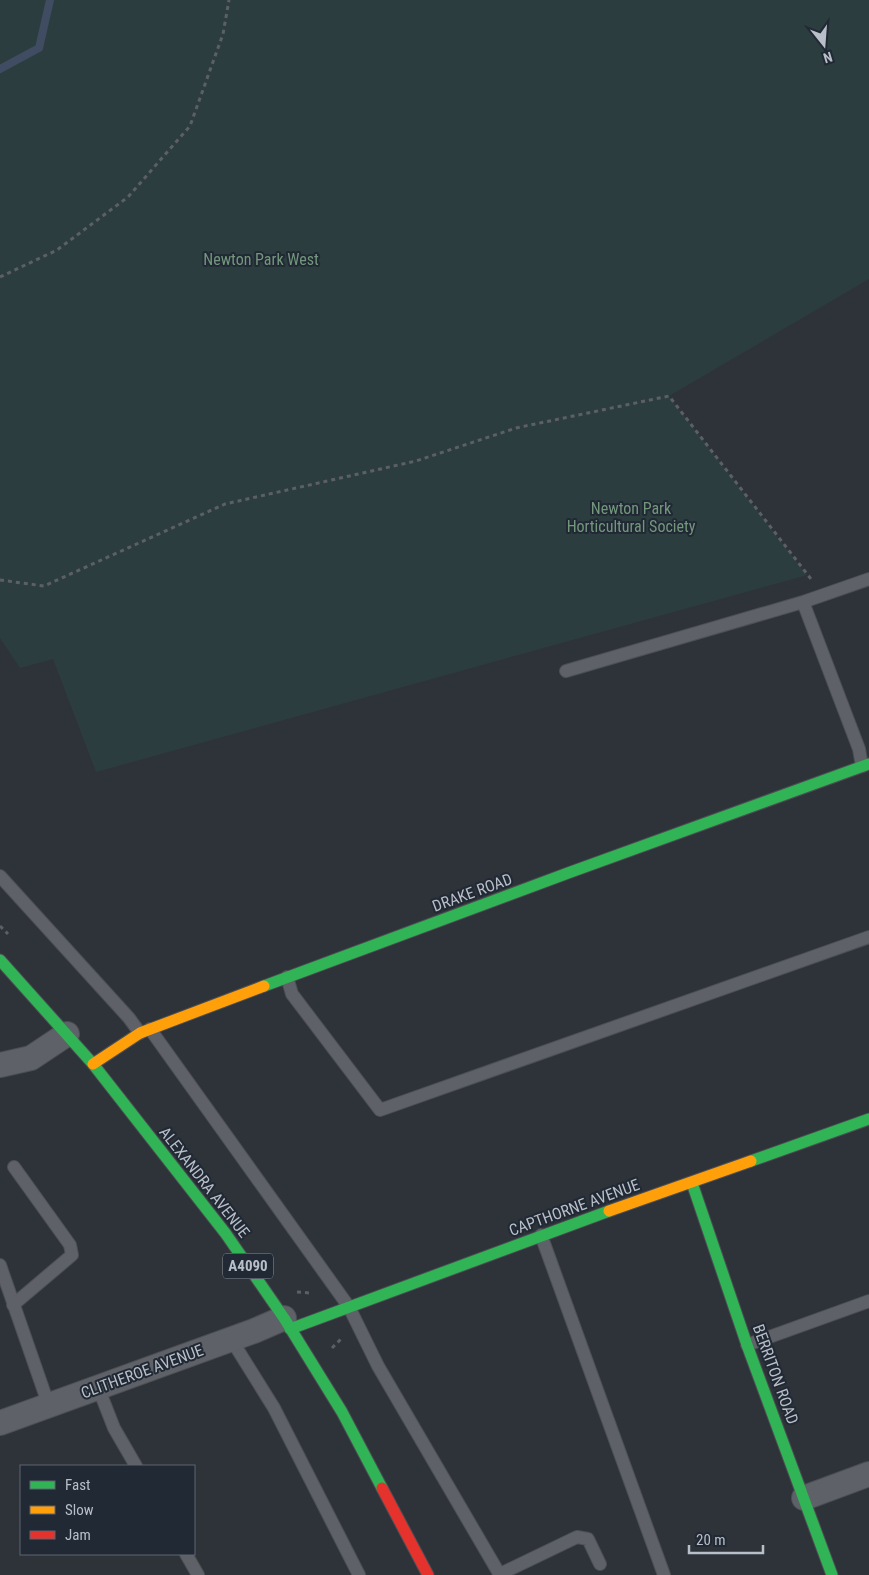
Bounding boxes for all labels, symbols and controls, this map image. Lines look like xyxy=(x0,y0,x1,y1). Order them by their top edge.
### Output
north arrow xyxy=(799,20,849,70)
text: N xyxy=(821,49,834,66)
park label: Newton Park West xyxy=(203,250,319,269)
park label: Newton Park Horticultural Society xyxy=(567,499,696,536)
street label: DRAKE ROAD xyxy=(430,869,515,916)
street label: ALEXANDRA AVENUE xyxy=(155,1123,254,1242)
street label: CAPTHORNE AVENUE xyxy=(506,1175,642,1240)
road number: A4090 xyxy=(223,1254,273,1278)
street label: BERRITON ROAD xyxy=(749,1322,802,1427)
street label: CLITHEROE AVENUE xyxy=(78,1341,206,1402)
legend xyxy=(20,1465,195,1555)
text: Fast xyxy=(65,1476,90,1494)
text: Slow xyxy=(65,1501,94,1519)
scale bar xyxy=(689,1522,763,1554)
text: Jam xyxy=(65,1526,91,1544)
text: 20 m xyxy=(696,1531,726,1549)

